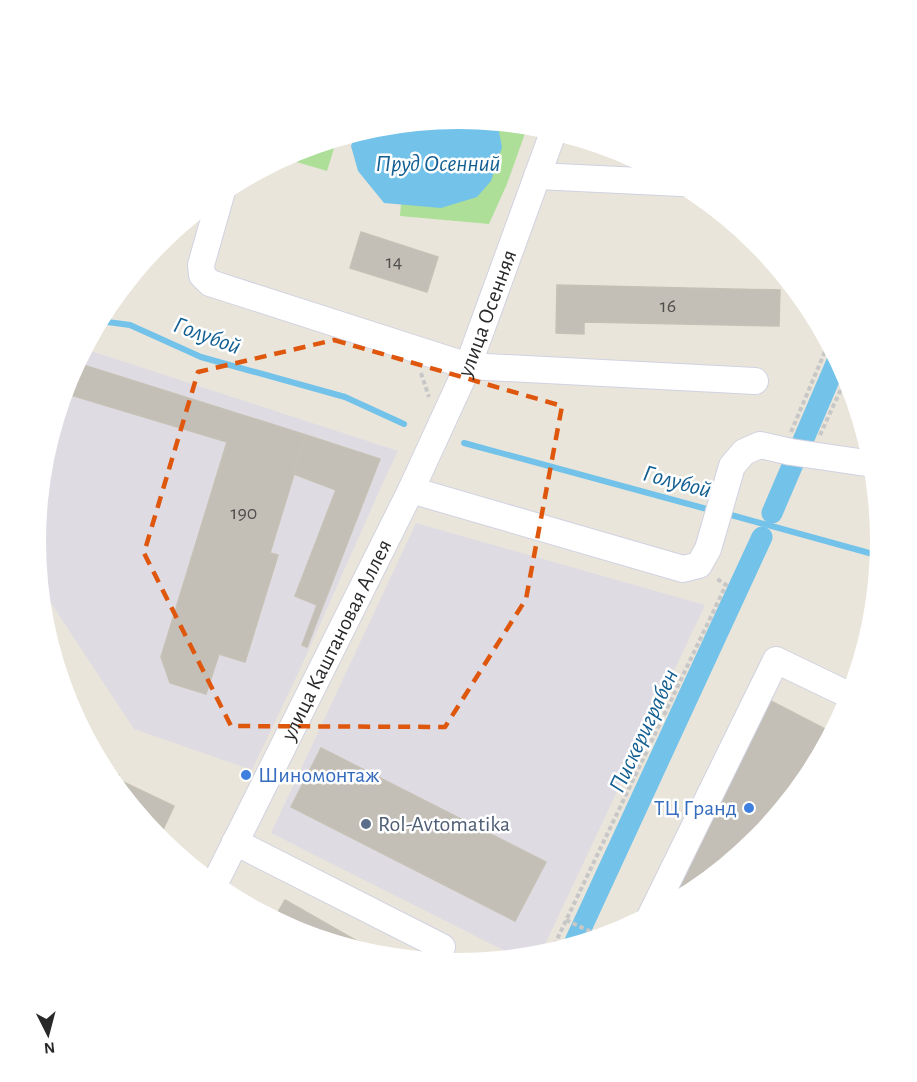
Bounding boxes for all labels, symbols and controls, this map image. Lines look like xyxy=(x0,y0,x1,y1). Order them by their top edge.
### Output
water label: Пруд Осенний xyxy=(375,152,501,176)
street label: улица Осенняя xyxy=(453,247,520,381)
house number: 14 xyxy=(386,252,402,272)
house number: 16 xyxy=(660,296,676,316)
water label: Голубой xyxy=(170,313,244,359)
water label: Голубой xyxy=(640,461,714,503)
house number: 190 xyxy=(231,503,257,523)
street label: улица Каштановая Аллея xyxy=(277,536,396,745)
water label: Пискериграбен xyxy=(605,666,683,796)
place label: Шиномонтаж xyxy=(258,764,380,786)
marker: Шиномонтаж xyxy=(239,768,253,782)
place label: ТЦ Гранд xyxy=(654,797,737,819)
marker: ТЦ Гранд xyxy=(742,801,756,815)
place label: Rol-Avtomatika xyxy=(378,813,510,835)
marker: Rol-Avtomatika xyxy=(359,817,373,831)
north arrow xyxy=(18,1004,78,1064)
text: N xyxy=(43,1039,56,1056)

